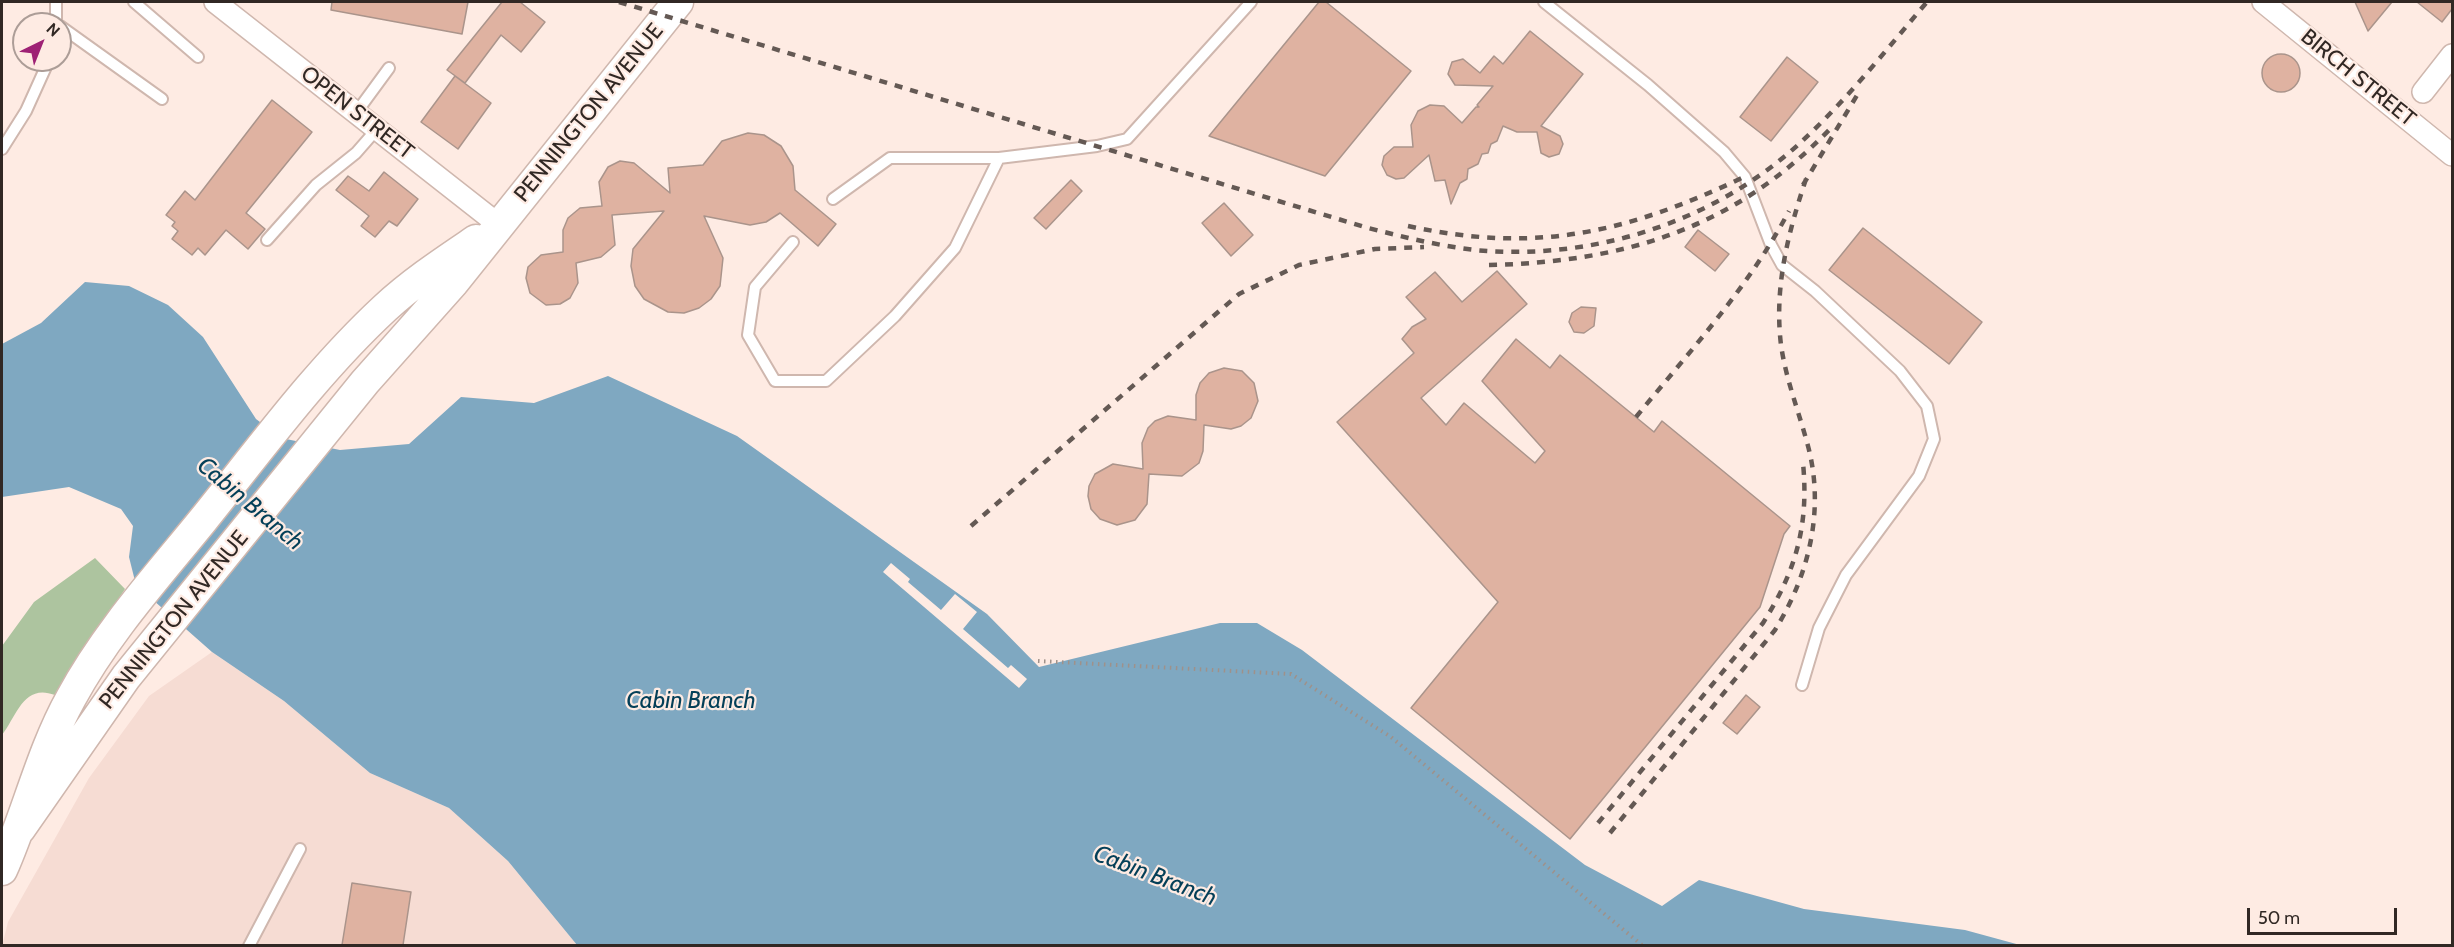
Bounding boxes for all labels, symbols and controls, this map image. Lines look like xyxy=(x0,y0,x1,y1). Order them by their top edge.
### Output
north arrow xyxy=(12,12,72,72)
text: N xyxy=(43,19,64,41)
street label: PENNINGTON AVENUE xyxy=(509,19,669,207)
street label: BIRCH STREET xyxy=(2295,24,2421,132)
street label: OPEN STREET xyxy=(295,61,419,165)
water label: Cabin Branch xyxy=(191,451,309,557)
street label: PENNINGTON AVENUE xyxy=(94,526,254,714)
water label: Cabin Branch xyxy=(626,687,756,715)
water label: Cabin Branch xyxy=(1089,839,1221,913)
scale bar xyxy=(2250,896,2400,934)
text: 50 m xyxy=(2258,907,2300,929)

